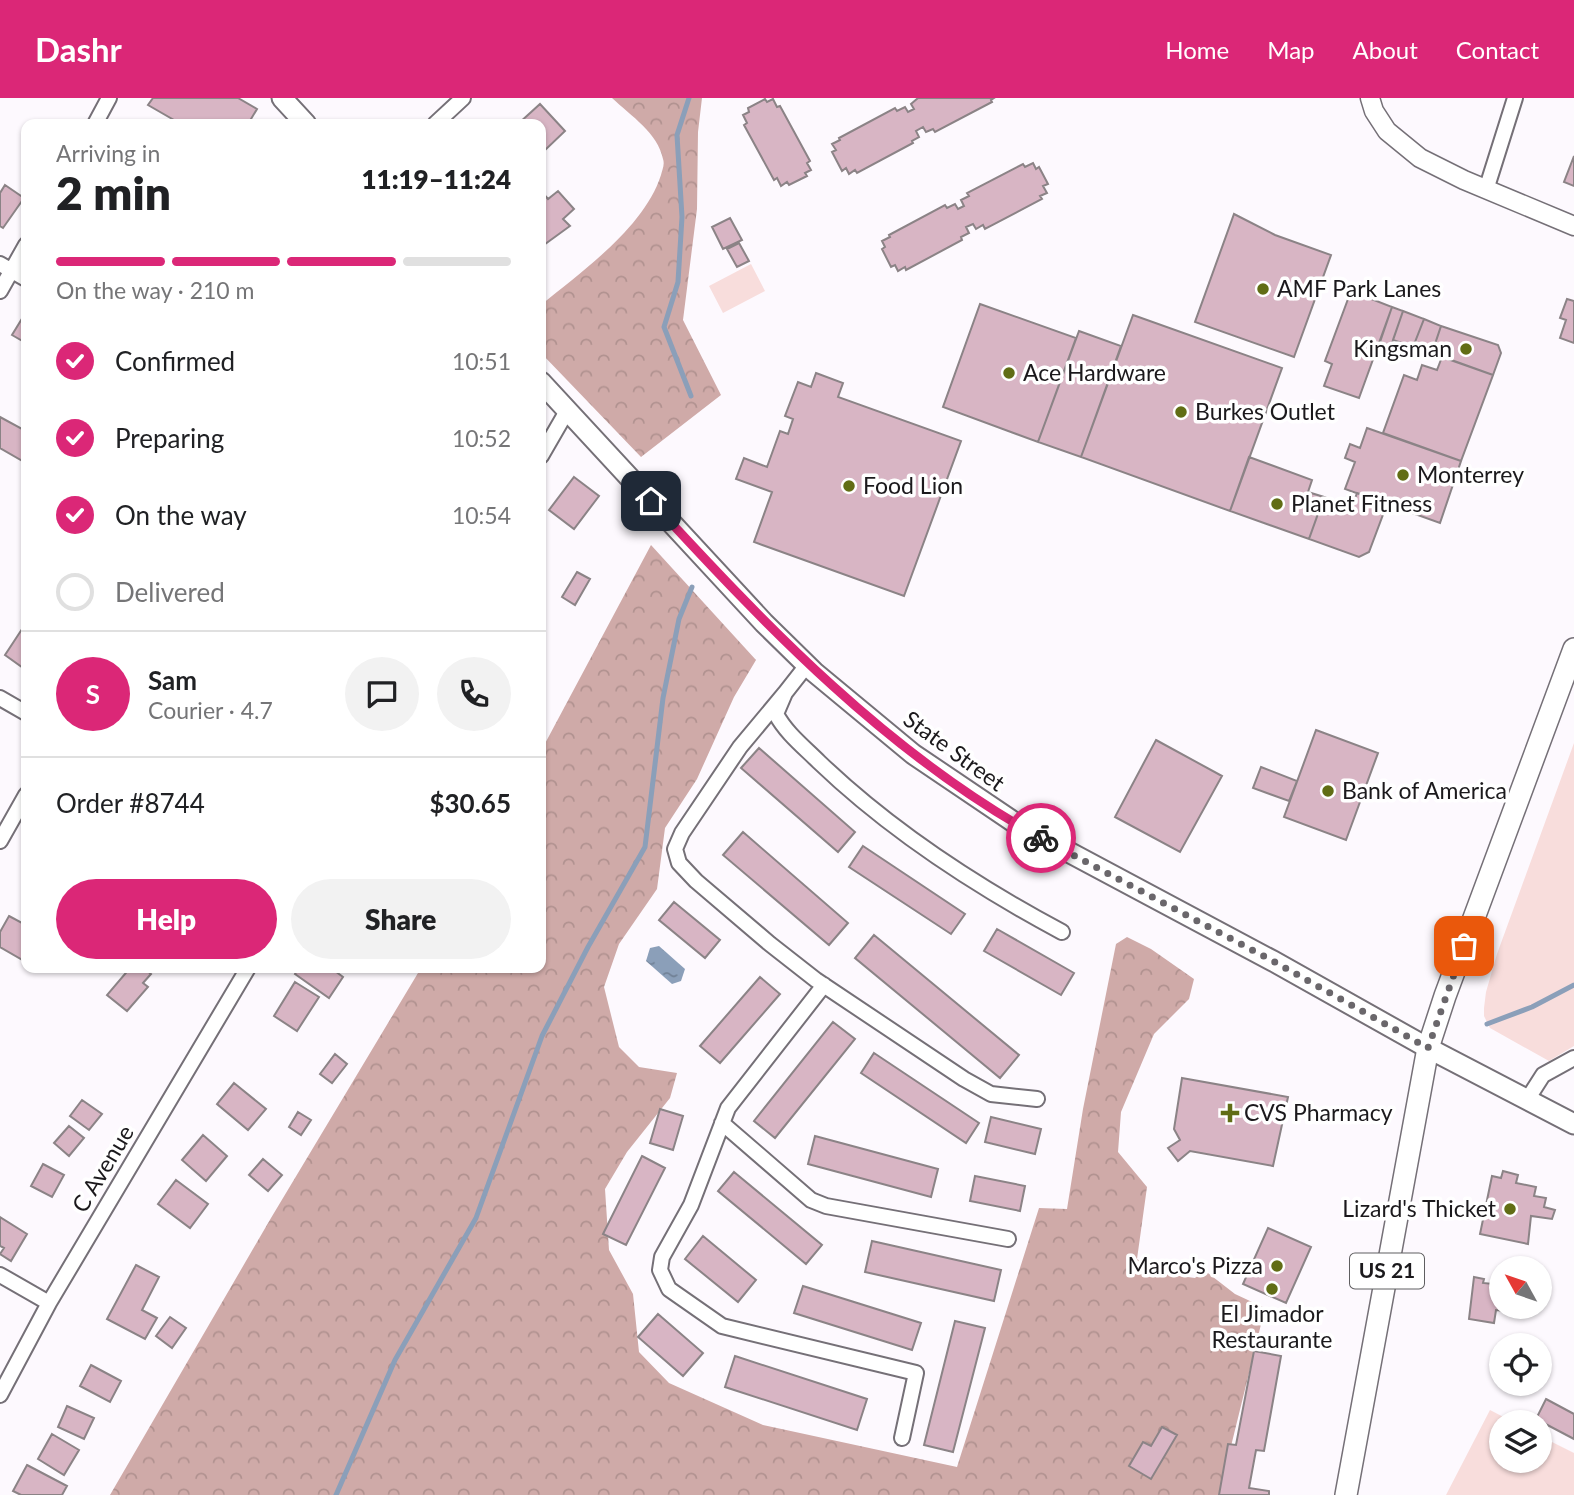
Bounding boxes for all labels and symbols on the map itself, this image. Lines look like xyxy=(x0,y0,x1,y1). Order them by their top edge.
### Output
place label: AMF Park Lanes xyxy=(1277,274,1441,302)
marker: AMF Park Lanes xyxy=(1255,281,1271,297)
place label: Kingsman xyxy=(1353,334,1452,362)
marker: Kingsman xyxy=(1458,341,1474,357)
place label: Ace Hardware xyxy=(1023,358,1166,386)
marker: Ace Hardware xyxy=(1001,365,1017,381)
place label: Burkes Outlet xyxy=(1195,397,1336,425)
marker: Burkes Outlet xyxy=(1173,404,1189,420)
place label: Monterrey xyxy=(1417,460,1524,488)
marker: Monterrey xyxy=(1395,467,1411,483)
pin xyxy=(621,471,681,531)
place label: Food Lion xyxy=(863,471,963,499)
marker: Food Lion xyxy=(841,478,857,494)
place label: Planet Fitness xyxy=(1291,489,1432,517)
marker: Planet Fitness xyxy=(1269,496,1285,512)
street label: State Street xyxy=(899,704,1011,797)
place label: Bank of America xyxy=(1342,776,1507,804)
marker: Bank of America xyxy=(1320,783,1336,799)
courier xyxy=(1006,803,1076,873)
pin xyxy=(1434,916,1494,976)
place label: CVS Pharmacy xyxy=(1244,1098,1393,1126)
marker: CVS Pharmacy xyxy=(1222,1105,1238,1121)
street label: C Avenue xyxy=(65,1120,139,1217)
place label: Lizard's Thicket xyxy=(1342,1194,1497,1222)
marker: Lizard's Thicket xyxy=(1502,1201,1518,1217)
place label: Marco's Pizza xyxy=(1127,1251,1263,1279)
road number: US 21 xyxy=(1350,1254,1424,1288)
north arrow xyxy=(1489,1256,1552,1320)
marker: Marco's Pizza xyxy=(1269,1258,1285,1274)
marker: El Jimador Restaurante xyxy=(1264,1281,1280,1297)
place label: El Jimador Restaurante xyxy=(1212,1299,1332,1353)

